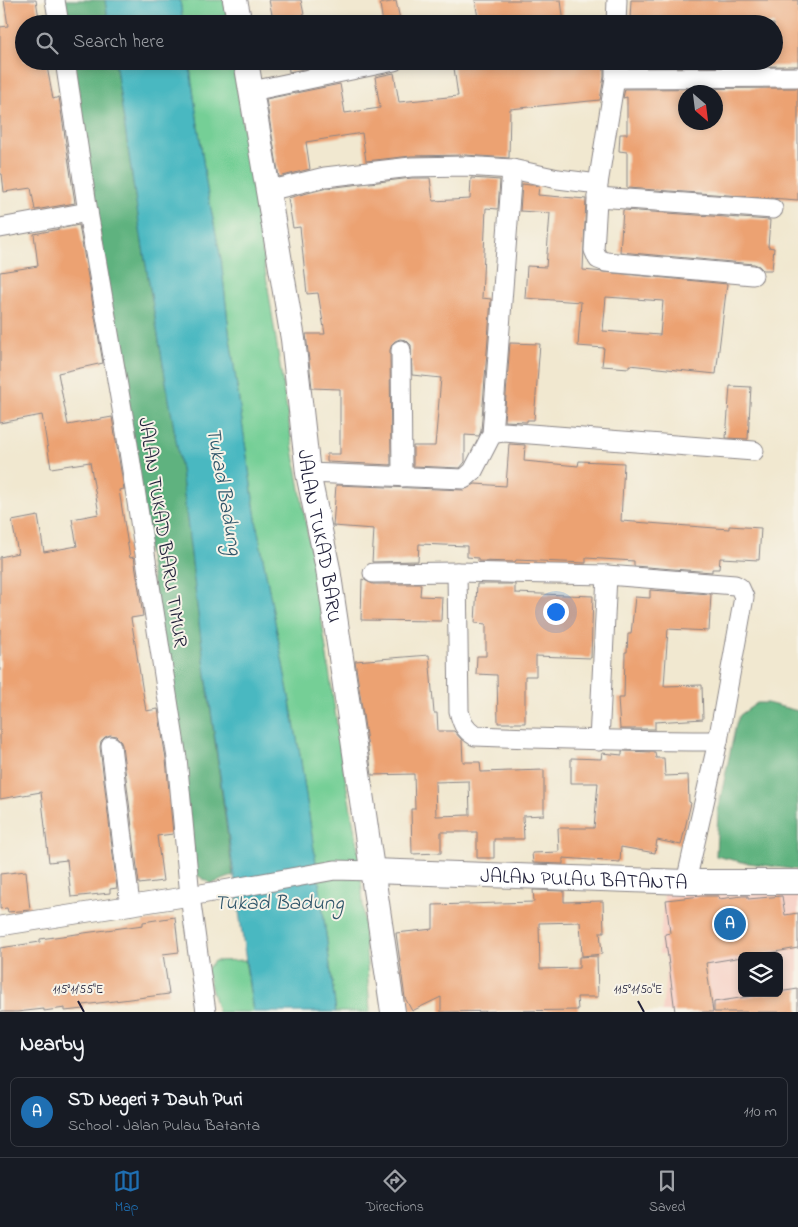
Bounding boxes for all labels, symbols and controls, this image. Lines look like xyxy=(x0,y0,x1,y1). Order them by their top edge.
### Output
search box xyxy=(15,15,783,70)
icon: search xyxy=(33,29,61,57)
text: Search here xyxy=(73,29,164,56)
north arrow xyxy=(678,85,723,130)
street label: JALAN TUKAD BARU TIMUR xyxy=(129,415,194,650)
water label: Tukad Badung xyxy=(196,425,249,558)
street label: JALAN TUKAD BARU xyxy=(288,448,348,625)
your location xyxy=(543,599,569,625)
street label: JALAN PULAU BATANTA xyxy=(480,863,688,899)
water label: Tukad Badung xyxy=(214,889,344,920)
pin: A xyxy=(714,905,746,943)
map controls xyxy=(738,952,783,997)
button: layers xyxy=(738,952,783,997)
text: 115°11'55"E xyxy=(53,981,103,999)
text: 115°11'50"E xyxy=(614,981,662,999)
text: Nearby xyxy=(20,1030,84,1060)
text: SD Negeri 7 Dauh Puri xyxy=(68,1087,243,1114)
text: A xyxy=(32,1100,42,1124)
text: 110 m xyxy=(743,1100,777,1124)
text: School · Jalan Pulau Batanta xyxy=(68,1114,260,1138)
tab: Map xyxy=(113,1167,141,1218)
tab: Directions xyxy=(366,1167,424,1218)
tab: Saved xyxy=(649,1167,685,1218)

